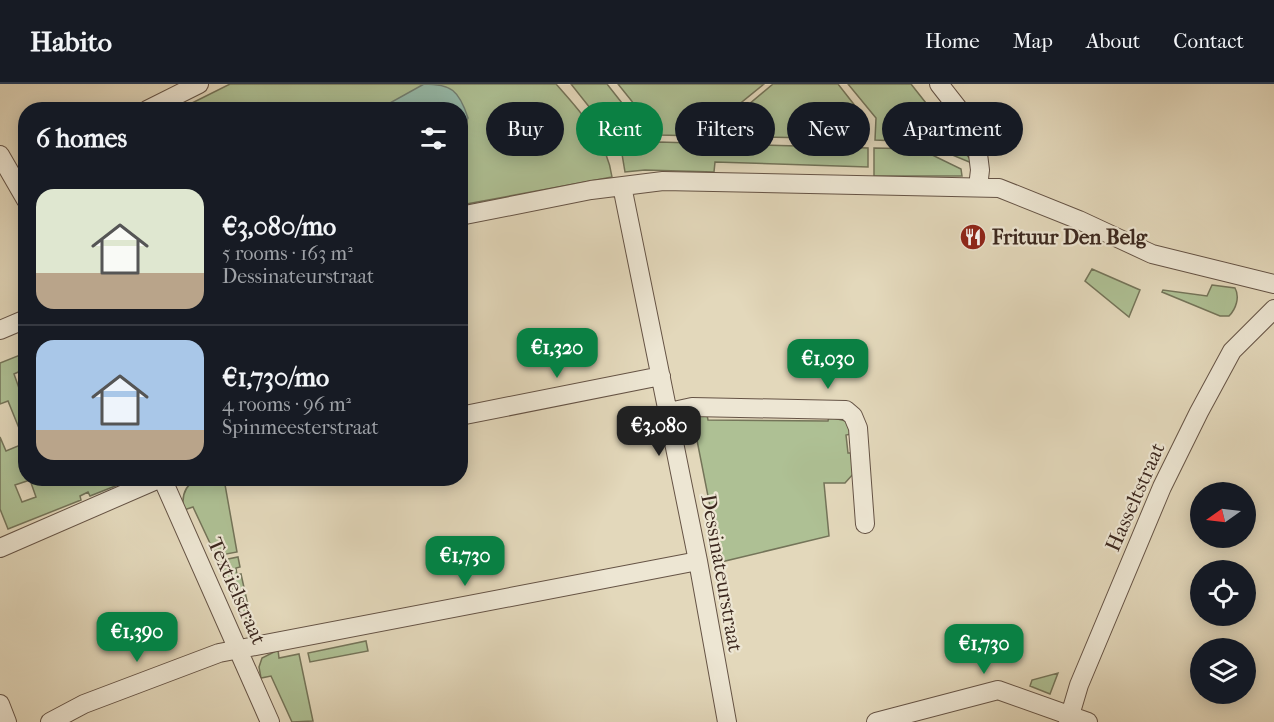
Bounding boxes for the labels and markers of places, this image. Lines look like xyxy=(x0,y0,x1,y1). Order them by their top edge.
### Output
restaurant icon: Frituur Den Belg xyxy=(958,222,988,252)
place label: Frituur Den Belg xyxy=(991,225,1148,249)
pin: €1,320 xyxy=(508,328,606,379)
pin: €1,030 xyxy=(779,339,877,390)
pin: €3,080 xyxy=(610,406,708,457)
pin: €1,730 xyxy=(416,536,514,587)
pin: €1,390 xyxy=(88,612,186,663)
pin: €1,730 xyxy=(935,624,1033,675)

